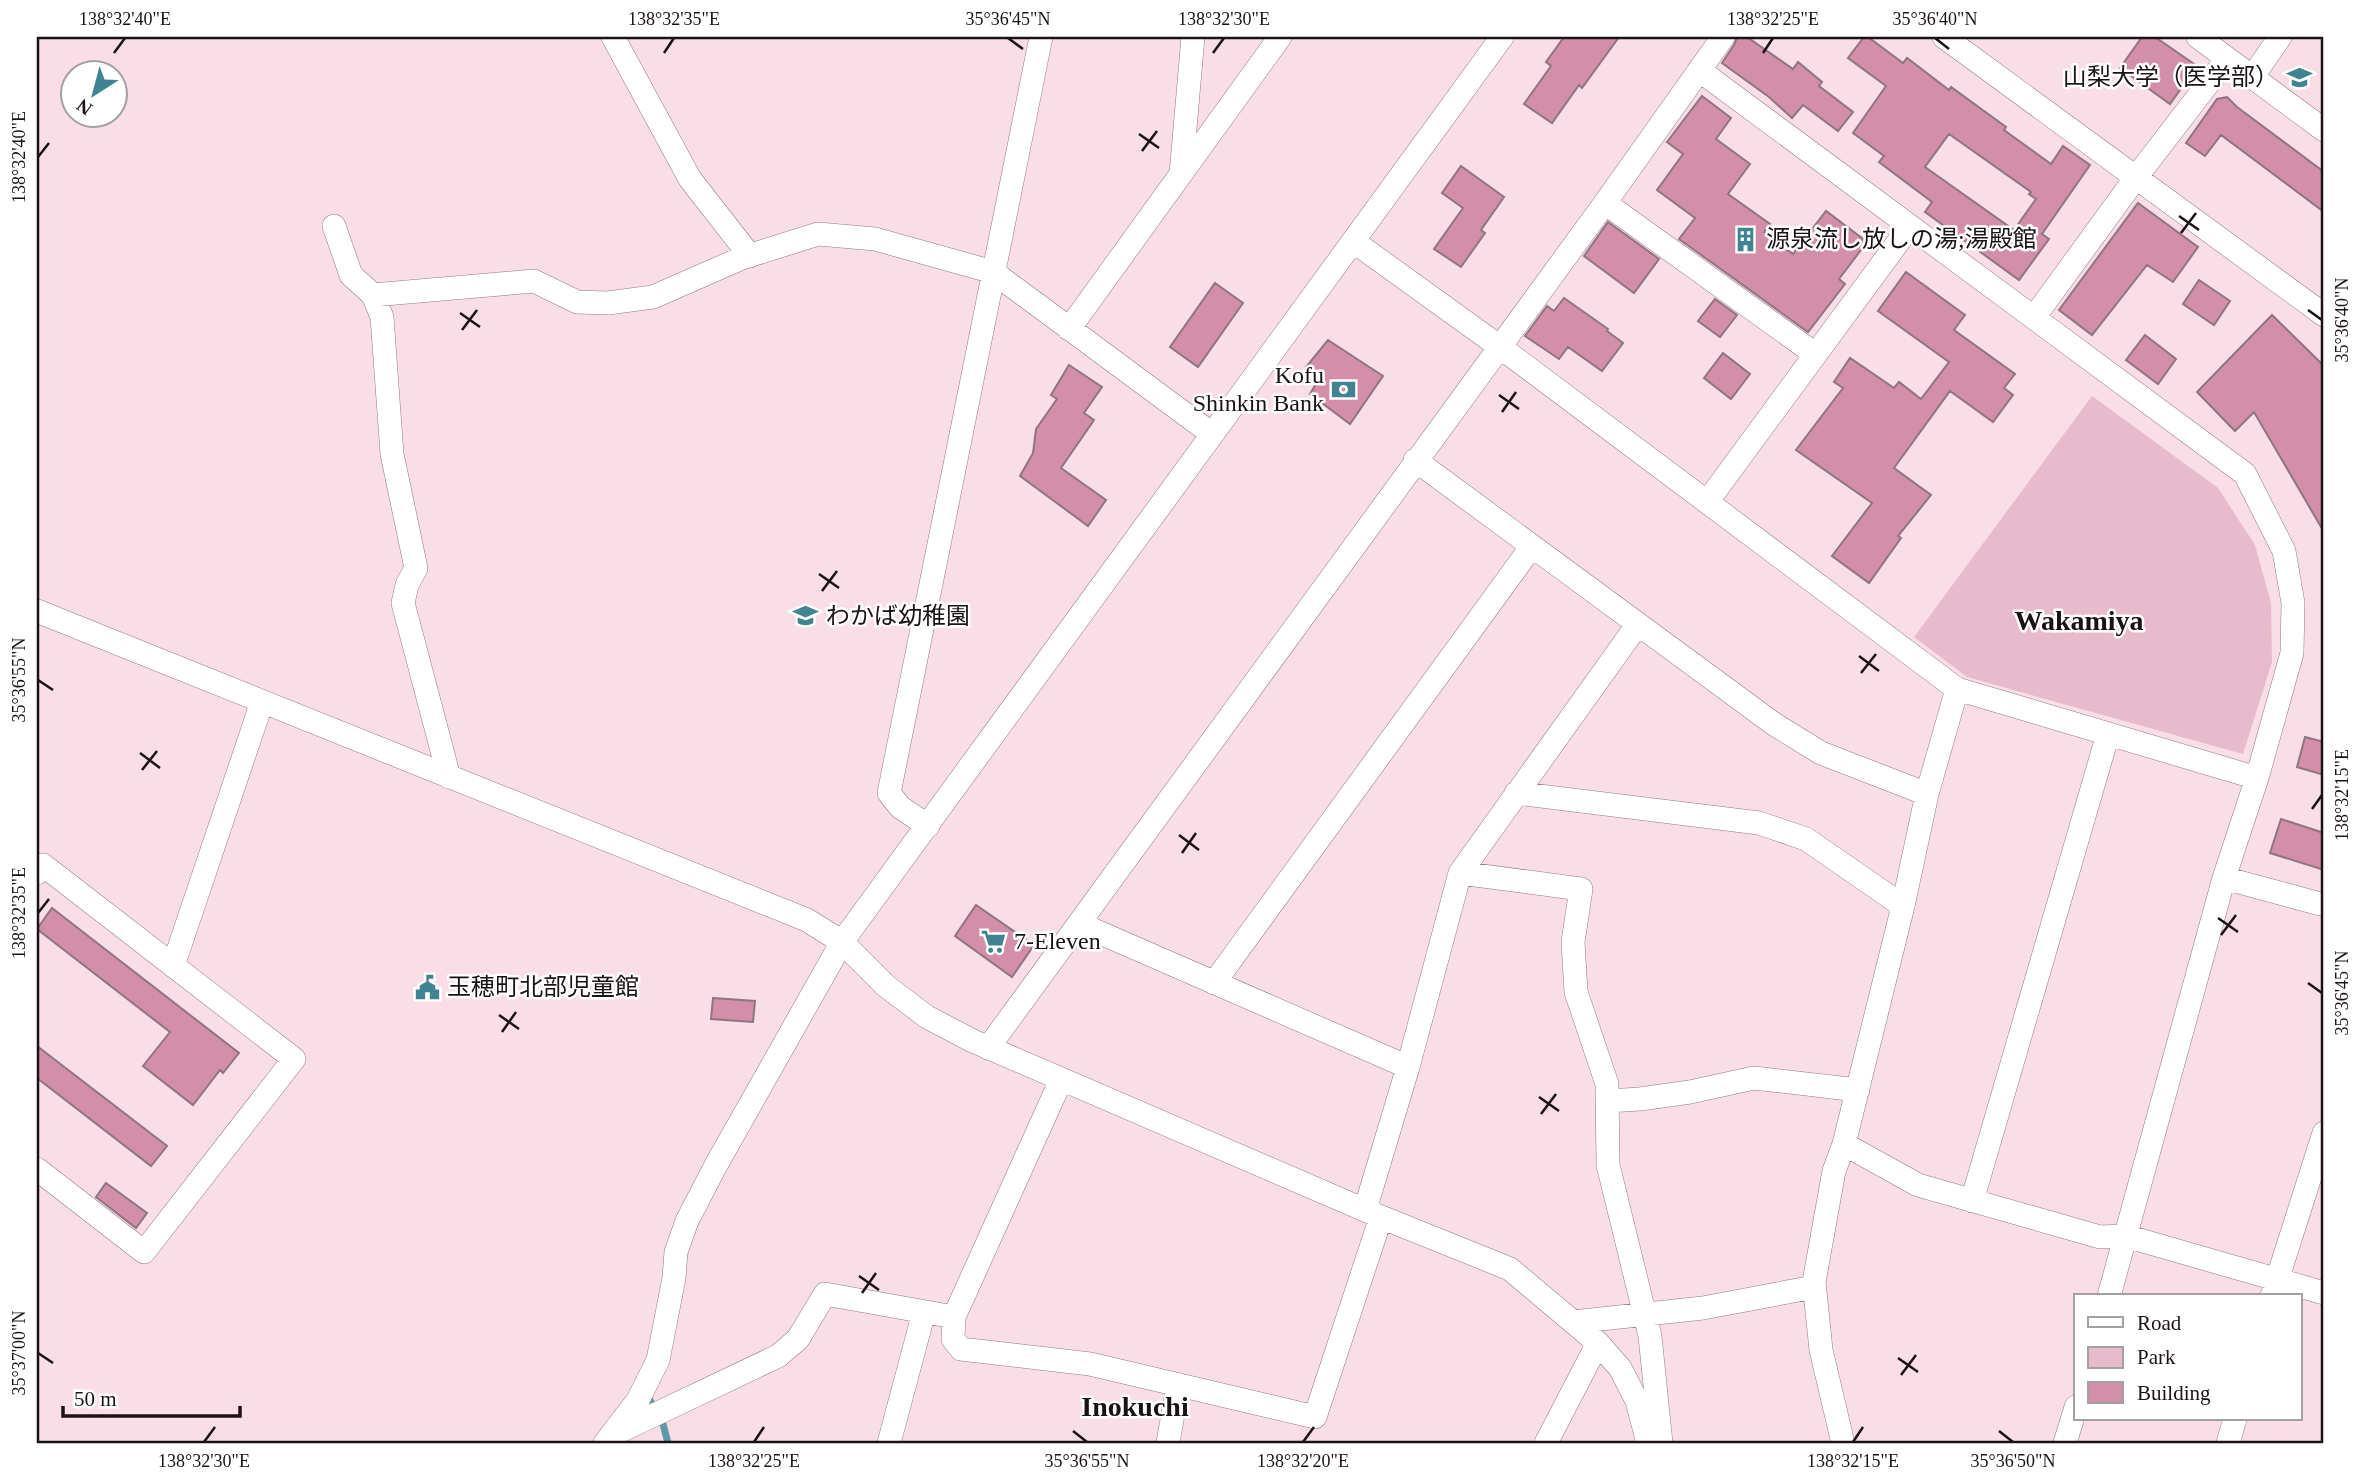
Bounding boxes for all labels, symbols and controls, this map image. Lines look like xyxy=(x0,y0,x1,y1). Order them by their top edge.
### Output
text: 138°32'40"E xyxy=(79,9,171,29)
text: 138°32'35"E xyxy=(628,9,720,29)
text: 35°36'45"N xyxy=(966,9,1050,29)
text: 138°32'30"E xyxy=(1178,9,1270,29)
text: 138°32'25"E xyxy=(1727,9,1819,29)
text: 35°36'40"N xyxy=(1893,9,1977,29)
north arrow xyxy=(60,60,130,130)
school or university icon: 山梨大学（医学部） xyxy=(2285,63,2313,91)
place label: 山梨大学（医学部） xyxy=(2063,64,2279,90)
text: N xyxy=(72,95,96,120)
text: 138°32'40"E xyxy=(9,111,29,203)
building icon: 源泉流し放しの湯;湯殿館 xyxy=(1732,225,1760,253)
place label: 源泉流し放しの湯;湯殿館 xyxy=(1766,226,2037,252)
text: 35°36'40"N xyxy=(2332,278,2352,362)
place label: Kofu Shinkin Bank xyxy=(1193,362,1324,416)
bank icon: Kofu Shinkin Bank xyxy=(1330,375,1358,403)
school or university icon: わかば幼稚園 xyxy=(792,602,820,630)
place label: わかば幼稚園 xyxy=(826,603,970,629)
district label: Wakamiya xyxy=(2014,605,2144,636)
text: 35°36'55"N xyxy=(9,638,29,722)
text: 138°32'15"E xyxy=(2332,749,2352,841)
text: 138°32'35"E xyxy=(9,867,29,959)
supermarket icon: 7-Eleven xyxy=(980,927,1008,955)
place label: 7-Eleven xyxy=(1014,928,1101,954)
text: 35°36'45"N xyxy=(2332,951,2352,1035)
public building icon: 玉穂町北部児童館 xyxy=(413,973,441,1001)
place label: 玉穂町北部児童館 xyxy=(447,974,639,1000)
legend xyxy=(2074,1294,2302,1420)
text: 35°37'00"N xyxy=(9,1311,29,1395)
text: Road xyxy=(2137,1311,2182,1335)
text: Park xyxy=(2137,1345,2176,1369)
scale bar xyxy=(63,1375,240,1419)
text: Building xyxy=(2137,1381,2211,1405)
text: 50 m xyxy=(74,1387,117,1411)
district label: Inokuchi xyxy=(1081,1391,1189,1422)
text: 138°32'30"E xyxy=(158,1451,250,1471)
text: 138°32'25"E xyxy=(708,1451,800,1471)
text: 35°36'55"N xyxy=(1045,1451,1129,1471)
text: 138°32'20"E xyxy=(1257,1451,1349,1471)
text: 138°32'15"E xyxy=(1807,1451,1899,1471)
text: 35°36'50"N xyxy=(1971,1451,2055,1471)

